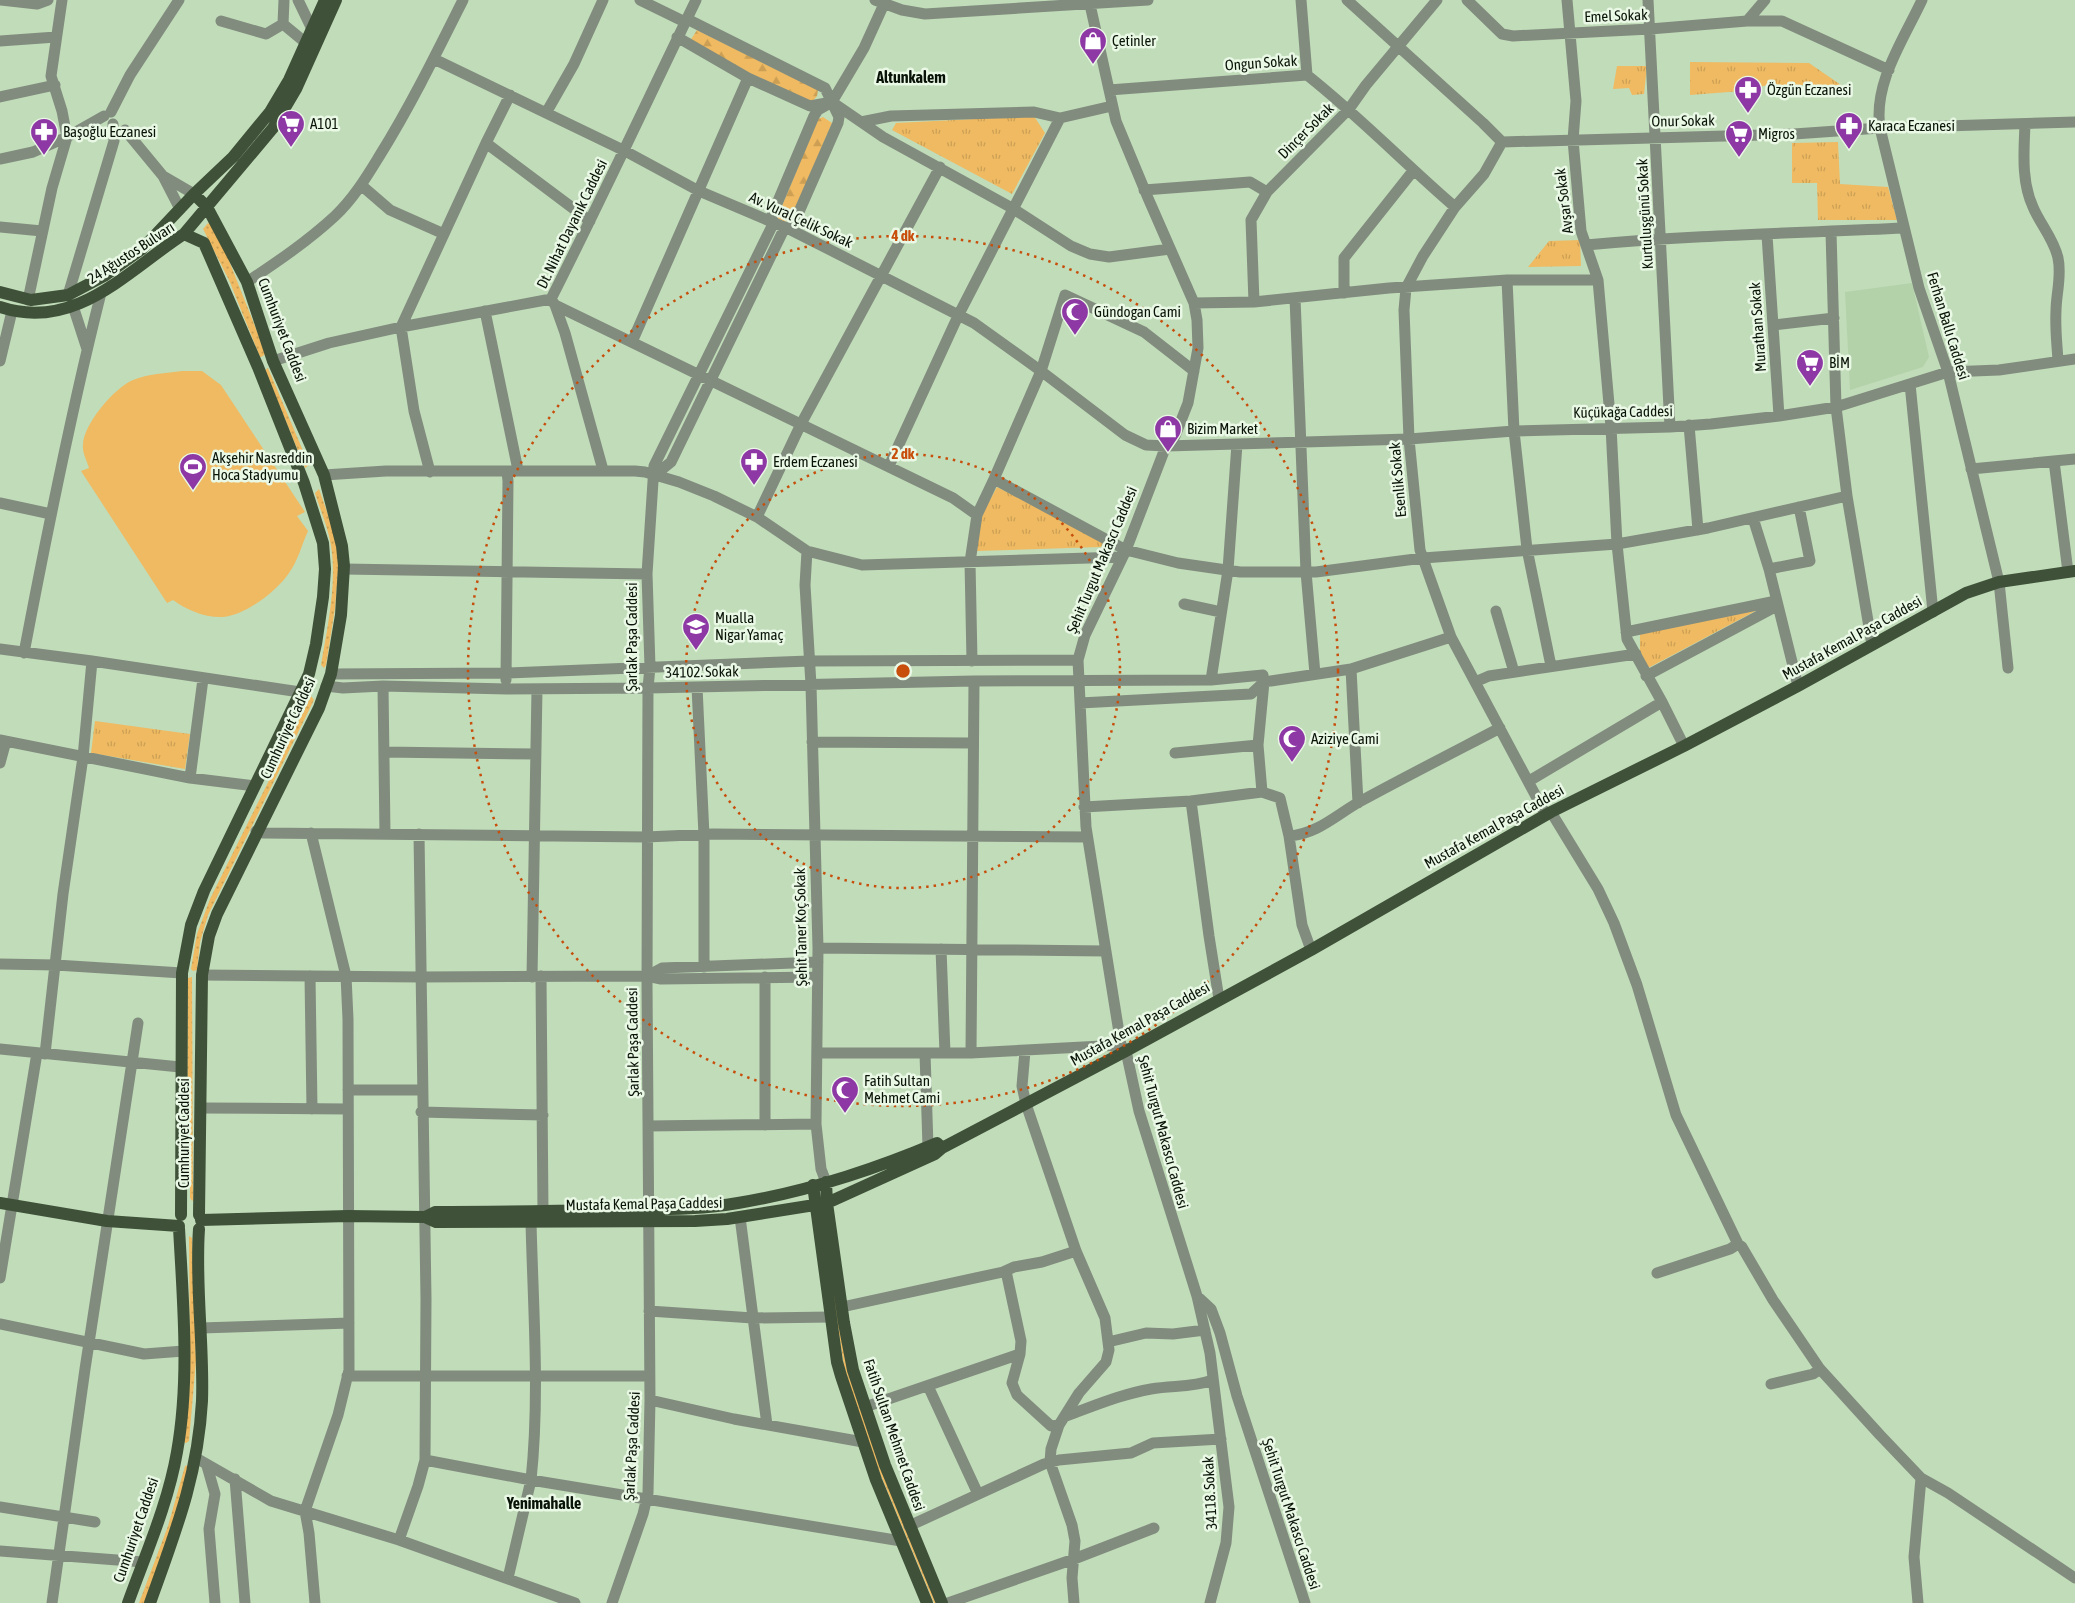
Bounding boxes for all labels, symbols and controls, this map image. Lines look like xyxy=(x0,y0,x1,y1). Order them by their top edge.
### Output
street label: Emel Sokak xyxy=(1584,6,1648,25)
shop icon: Çetinler xyxy=(1078,26,1108,65)
place label: Çetinler xyxy=(1112,32,1156,49)
street label: Ongun Sokak xyxy=(1224,51,1298,74)
district label: Altunkalem xyxy=(875,68,946,86)
pharmacy icon: Özgün Eczanesi xyxy=(1733,75,1763,114)
place label: Özgün Eczanesi xyxy=(1767,81,1851,98)
street label: Dinçer Sokak xyxy=(1274,99,1337,162)
supermarket icon: A101 xyxy=(276,109,306,148)
street label: Onur Sokak xyxy=(1651,111,1715,130)
pharmacy icon: Karaca Eczanesi xyxy=(1834,111,1864,150)
place label: A101 xyxy=(310,115,339,132)
pharmacy icon: Başoğlu Eczanesi xyxy=(29,117,59,156)
place label: Karaca Eczanesi xyxy=(1868,117,1955,134)
supermarket icon: Migros xyxy=(1724,119,1754,158)
place label: Başoğlu Eczanesi xyxy=(63,123,156,140)
place label: Migros xyxy=(1758,125,1795,142)
street label: Dt. Nihat Dayanık Caddesi xyxy=(533,156,610,291)
street label: Kurtuluşgünü Sokak xyxy=(1633,158,1656,270)
street label: Avşar Sokak xyxy=(1551,167,1576,235)
street label: Av. Vural Çelik Sokak xyxy=(747,188,856,251)
street label: 24 Ağustos Bulvarı xyxy=(84,218,177,287)
text: 4 dk xyxy=(891,227,915,244)
street label: Ferhan Ballı Caddesi xyxy=(1924,270,1973,382)
street label: Cumhuriyet Caddesi xyxy=(255,275,310,384)
street label: Murathan Sokak xyxy=(1746,281,1769,372)
mosque icon: Gündogan Cami xyxy=(1060,297,1090,336)
place label: Gündogan Cami xyxy=(1094,303,1181,320)
supermarket icon: BİM xyxy=(1795,348,1825,387)
place label: BİM xyxy=(1829,354,1850,371)
street label: Küçükağa Caddesi xyxy=(1573,402,1673,421)
shop icon: Bizim Market xyxy=(1153,414,1183,453)
place label: Bizim Market xyxy=(1187,420,1258,437)
street label: Esenlik Sokak xyxy=(1386,441,1409,518)
text: 2 dk xyxy=(892,445,915,462)
pharmacy icon: Erdem Eczanesi xyxy=(739,447,769,486)
place label: Akşehir Nasreddin Hoca Stadyumu xyxy=(212,449,313,483)
sports icon: Akşehir Nasreddin Hoca Stadyumu xyxy=(178,452,208,491)
place label: Erdem Eczanesi xyxy=(773,453,858,470)
street label: Şehit Turgut Makascı Caddesi xyxy=(1063,484,1140,636)
street label: Şarlak Paşa Caddesi xyxy=(623,582,640,692)
street label: Mustafa Kemal Paşa Caddesi xyxy=(1779,592,1924,683)
place label: Mualla Nigar Yamaç xyxy=(715,609,783,643)
school or university icon: Mualla Nigar Yamaç xyxy=(681,612,711,651)
street label: 34102. Sokak xyxy=(665,662,739,681)
centre of rings xyxy=(894,662,912,680)
street label: Cumhuriyet Caddesi xyxy=(257,674,318,781)
mosque icon: Aziziye Cami xyxy=(1277,724,1307,763)
place label: Aziziye Cami xyxy=(1311,730,1379,747)
street label: Mustafa Kemal Paşa Caddesi xyxy=(1421,781,1566,872)
street label: Şehit Taner Koç Sokak xyxy=(791,867,810,986)
street label: Mustafa Kemal Paşa Caddesi xyxy=(1067,978,1212,1069)
street label: Şarlak Paşa Caddesi xyxy=(623,987,642,1097)
street label: Şehit Turgut Makascı Caddesi xyxy=(1135,1053,1192,1210)
place label: Fatih Sultan Mehmet Cami xyxy=(864,1072,940,1106)
mosque icon: Fatih Sultan Mehmet Cami xyxy=(830,1075,860,1114)
street label: Cumhuriyet Caddesi xyxy=(175,1078,192,1188)
street label: Mustafa Kemal Paşa Caddesi xyxy=(566,1194,722,1213)
street label: Fatih Sultan Mehmet Caddesi xyxy=(860,1357,928,1513)
street label: Şarlak Paşa Caddesi xyxy=(620,1391,643,1501)
street label: Şehit Turgut Makascı Caddesi xyxy=(1259,1436,1324,1592)
street label: 34118. Sokak xyxy=(1199,1455,1220,1530)
street label: Cumhuriyet Caddesi xyxy=(110,1475,161,1585)
district label: Yenimahalle xyxy=(506,1494,581,1512)

